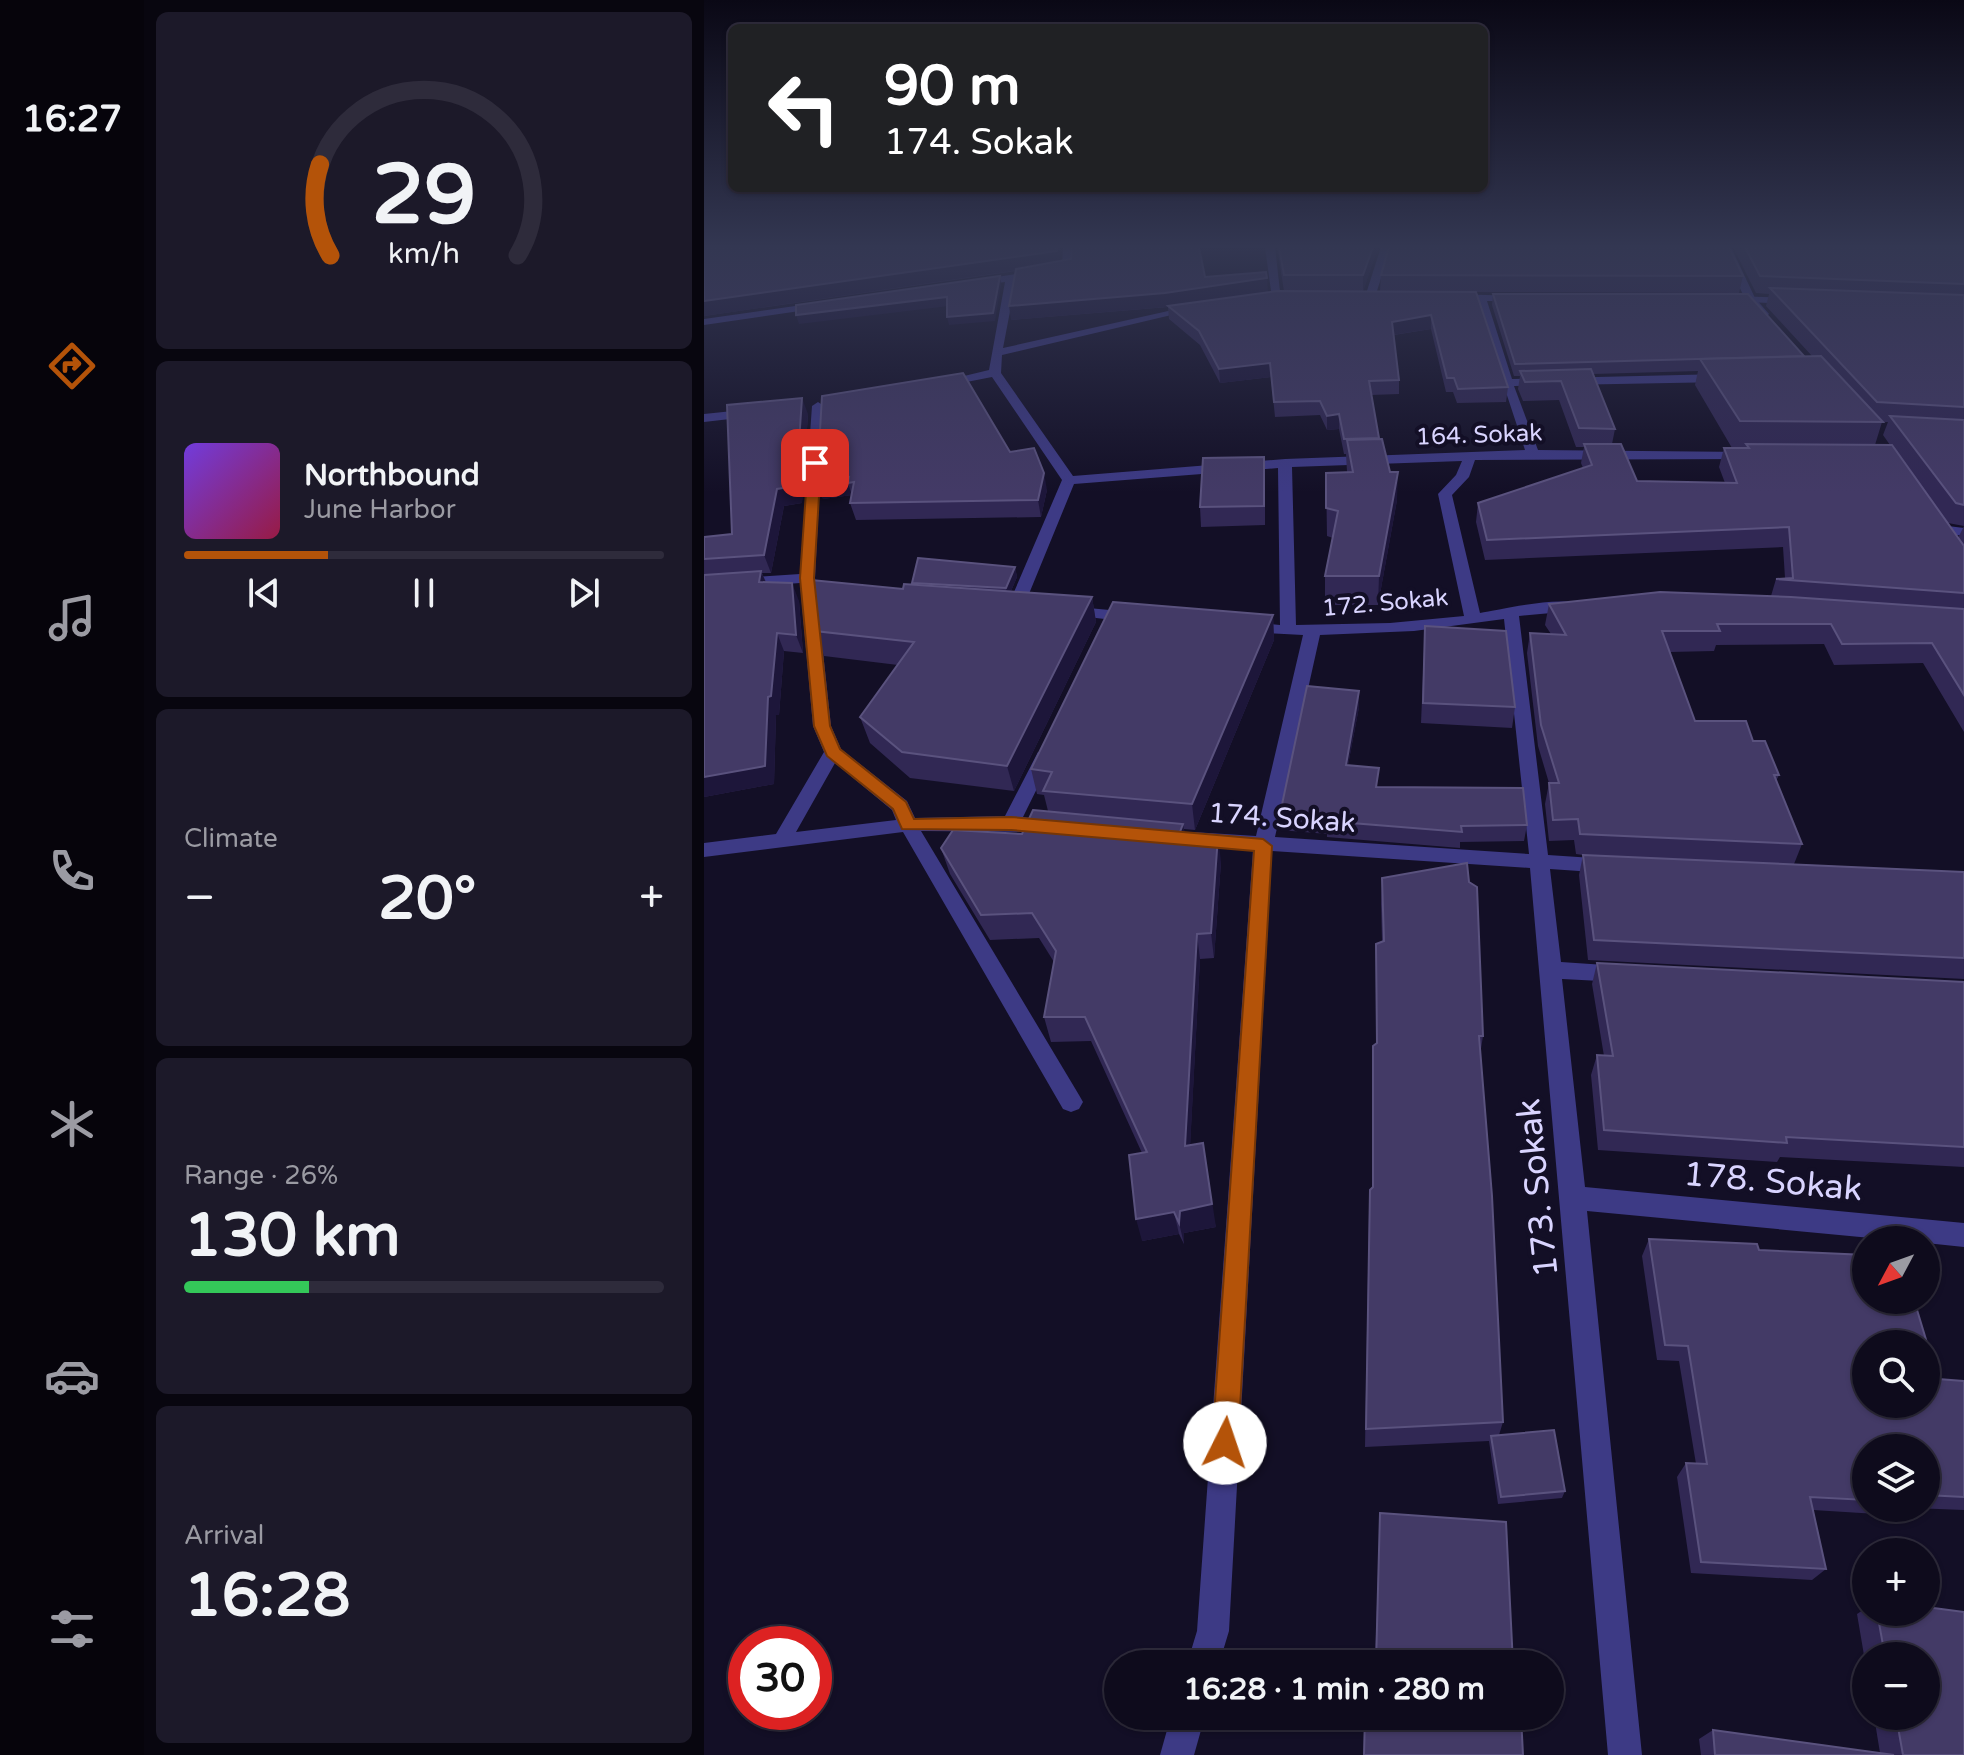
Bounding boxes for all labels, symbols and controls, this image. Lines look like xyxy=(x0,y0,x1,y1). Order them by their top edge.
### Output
text: 90 m xyxy=(884,53,1020,120)
icon: left xyxy=(752,56,856,160)
text: 16:27 xyxy=(22,98,122,141)
text: 174. Sokak xyxy=(884,121,1074,164)
text: 29 xyxy=(372,146,476,246)
text: km/h xyxy=(388,237,460,271)
icon: directions xyxy=(44,338,100,394)
street label: 164. Sokak xyxy=(1415,418,1543,452)
pin xyxy=(781,429,849,497)
icon: arrive xyxy=(793,441,837,485)
text: Northbound xyxy=(304,457,480,494)
text: June Harbor xyxy=(304,494,456,525)
icon: previous xyxy=(242,571,286,615)
icon: pause xyxy=(402,571,446,615)
icon: next xyxy=(562,571,606,615)
street label: 172. Sokak xyxy=(1321,583,1449,623)
icon: music xyxy=(44,590,100,646)
street label: 174. Sokak xyxy=(1207,796,1357,840)
text: Climate xyxy=(184,823,278,854)
icon: phone xyxy=(44,843,100,899)
text: 20° xyxy=(378,863,476,935)
text: − xyxy=(184,872,215,925)
text: + xyxy=(639,872,664,925)
icon: climate xyxy=(44,1096,100,1152)
street label: 173. Sokak xyxy=(1508,1097,1568,1279)
street label: 178. Sokak xyxy=(1682,1154,1864,1210)
text: Range · 26% xyxy=(184,1160,338,1191)
text: 130 km xyxy=(184,1200,400,1272)
north arrow xyxy=(1852,1226,1940,1314)
map controls xyxy=(1852,1226,1940,1730)
button: search xyxy=(1852,1330,1940,1418)
icon: car xyxy=(44,1348,100,1404)
position arrow xyxy=(1183,1401,1267,1485)
button: layers xyxy=(1852,1434,1940,1522)
text: Arrival xyxy=(184,1520,264,1551)
button: + xyxy=(1852,1538,1940,1626)
text: 16:28 xyxy=(184,1560,350,1632)
icon: filters xyxy=(44,1601,100,1657)
speed limit sign: 30 xyxy=(728,1626,832,1730)
button: − xyxy=(1852,1642,1940,1730)
text: 16:28 · 1 min · 280 m xyxy=(1183,1671,1485,1708)

